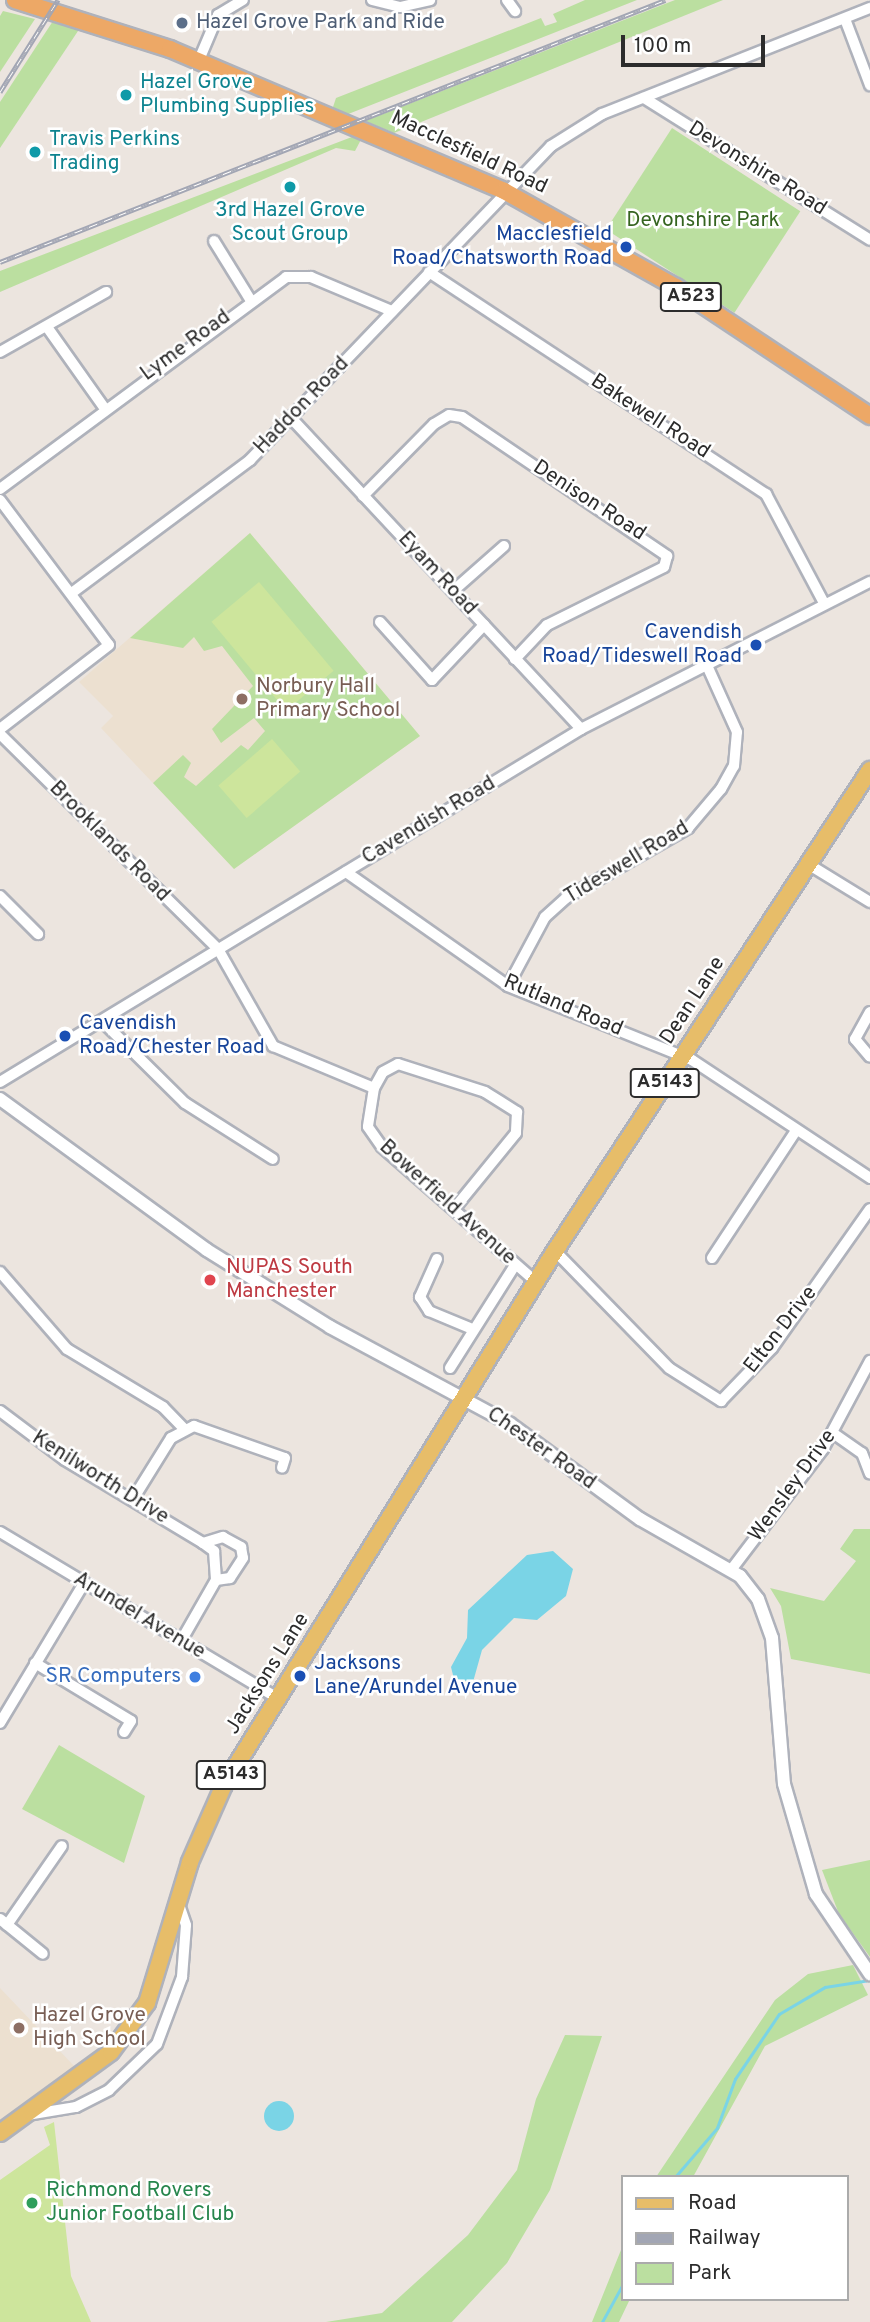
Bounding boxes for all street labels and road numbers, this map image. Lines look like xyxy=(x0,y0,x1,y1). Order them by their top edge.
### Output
street label: Macclesfield Road xyxy=(387,106,551,200)
street label: Devonshire Road xyxy=(683,116,831,222)
road number: A523 xyxy=(660,282,722,312)
street label: Lyme Road xyxy=(136,305,236,387)
street label: Haddon Road xyxy=(249,352,355,460)
street label: Bakewell Road xyxy=(586,369,714,465)
street label: Denison Road xyxy=(528,455,650,547)
street label: Eyam Road xyxy=(392,527,482,621)
street label: Cavendish Road xyxy=(358,771,500,871)
street label: Brooklands Road xyxy=(43,776,175,908)
street label: Tideswell Road xyxy=(560,816,694,910)
street label: Dean Lane xyxy=(655,952,731,1050)
street label: Rutland Road xyxy=(499,970,627,1042)
road number: A5143 xyxy=(628,1068,702,1098)
street label: Bowerfield Avenue xyxy=(373,1135,521,1271)
street label: Elton Drive xyxy=(739,1281,823,1379)
street label: Chester Road xyxy=(482,1402,600,1496)
street label: Wensley Drive xyxy=(744,1425,842,1547)
street label: Kenilworth Drive xyxy=(27,1426,173,1530)
street label: Arundel Avenue xyxy=(68,1567,210,1665)
street label: Jacksons Lane xyxy=(221,1609,315,1739)
road number: A5143 xyxy=(194,1760,268,1791)

